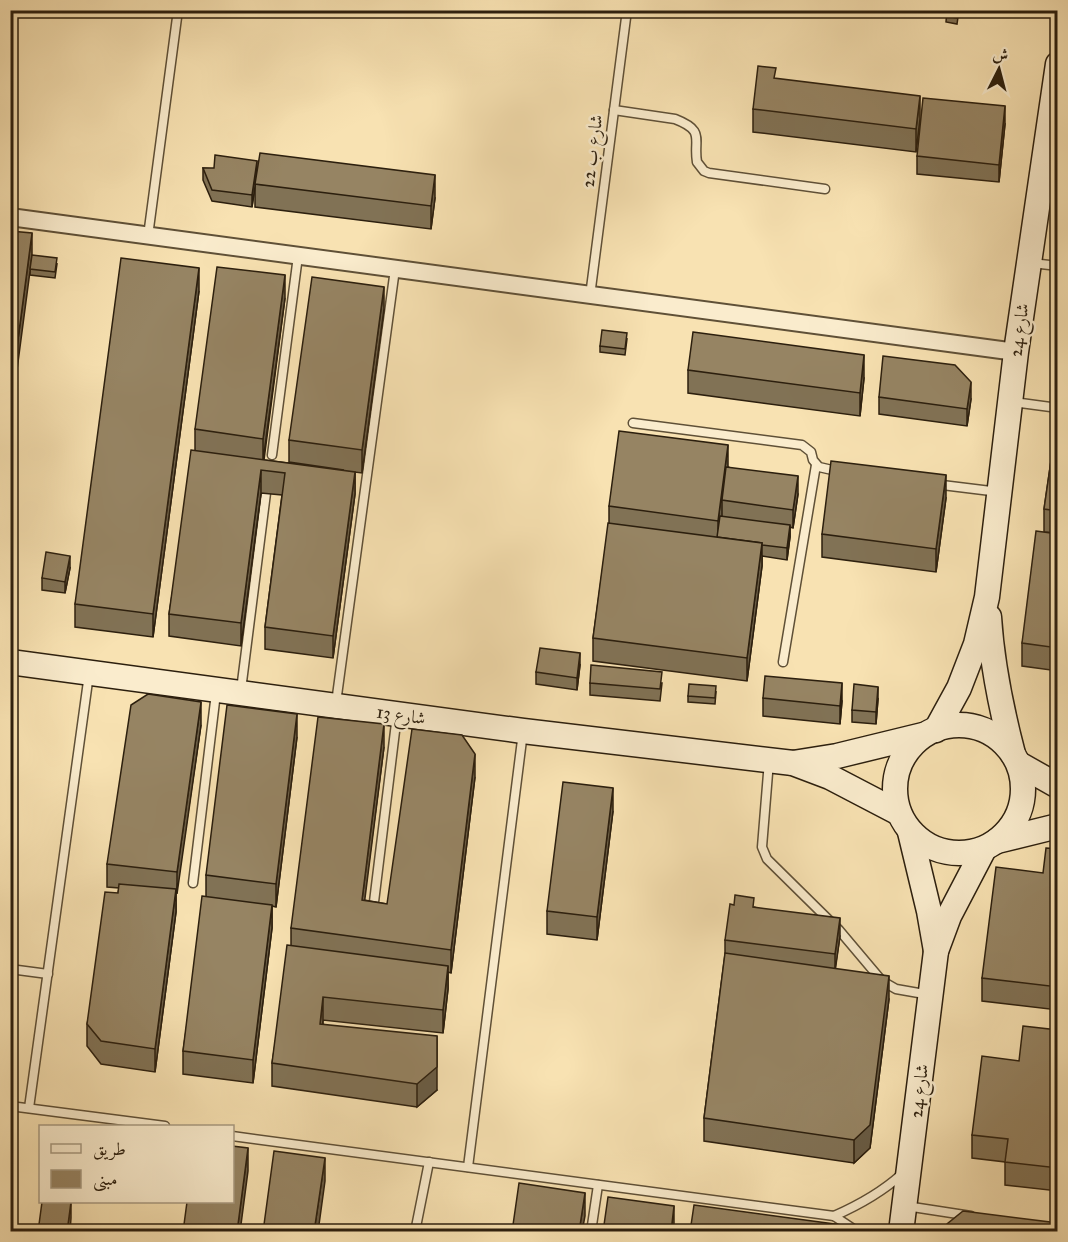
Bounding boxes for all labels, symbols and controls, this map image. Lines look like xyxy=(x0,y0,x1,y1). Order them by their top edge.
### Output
north arrow xyxy=(969,39,1029,99)
text: ش xyxy=(992,44,1009,65)
street label: شارع ب 22 xyxy=(577,113,611,189)
street label: شارع 24 xyxy=(1004,302,1038,359)
street label: شارع 13 xyxy=(374,701,427,733)
street label: شارع 24 xyxy=(905,1063,937,1120)
legend xyxy=(39,1125,234,1203)
text: طريق xyxy=(93,1138,126,1161)
text: مبنى xyxy=(93,1168,118,1192)

